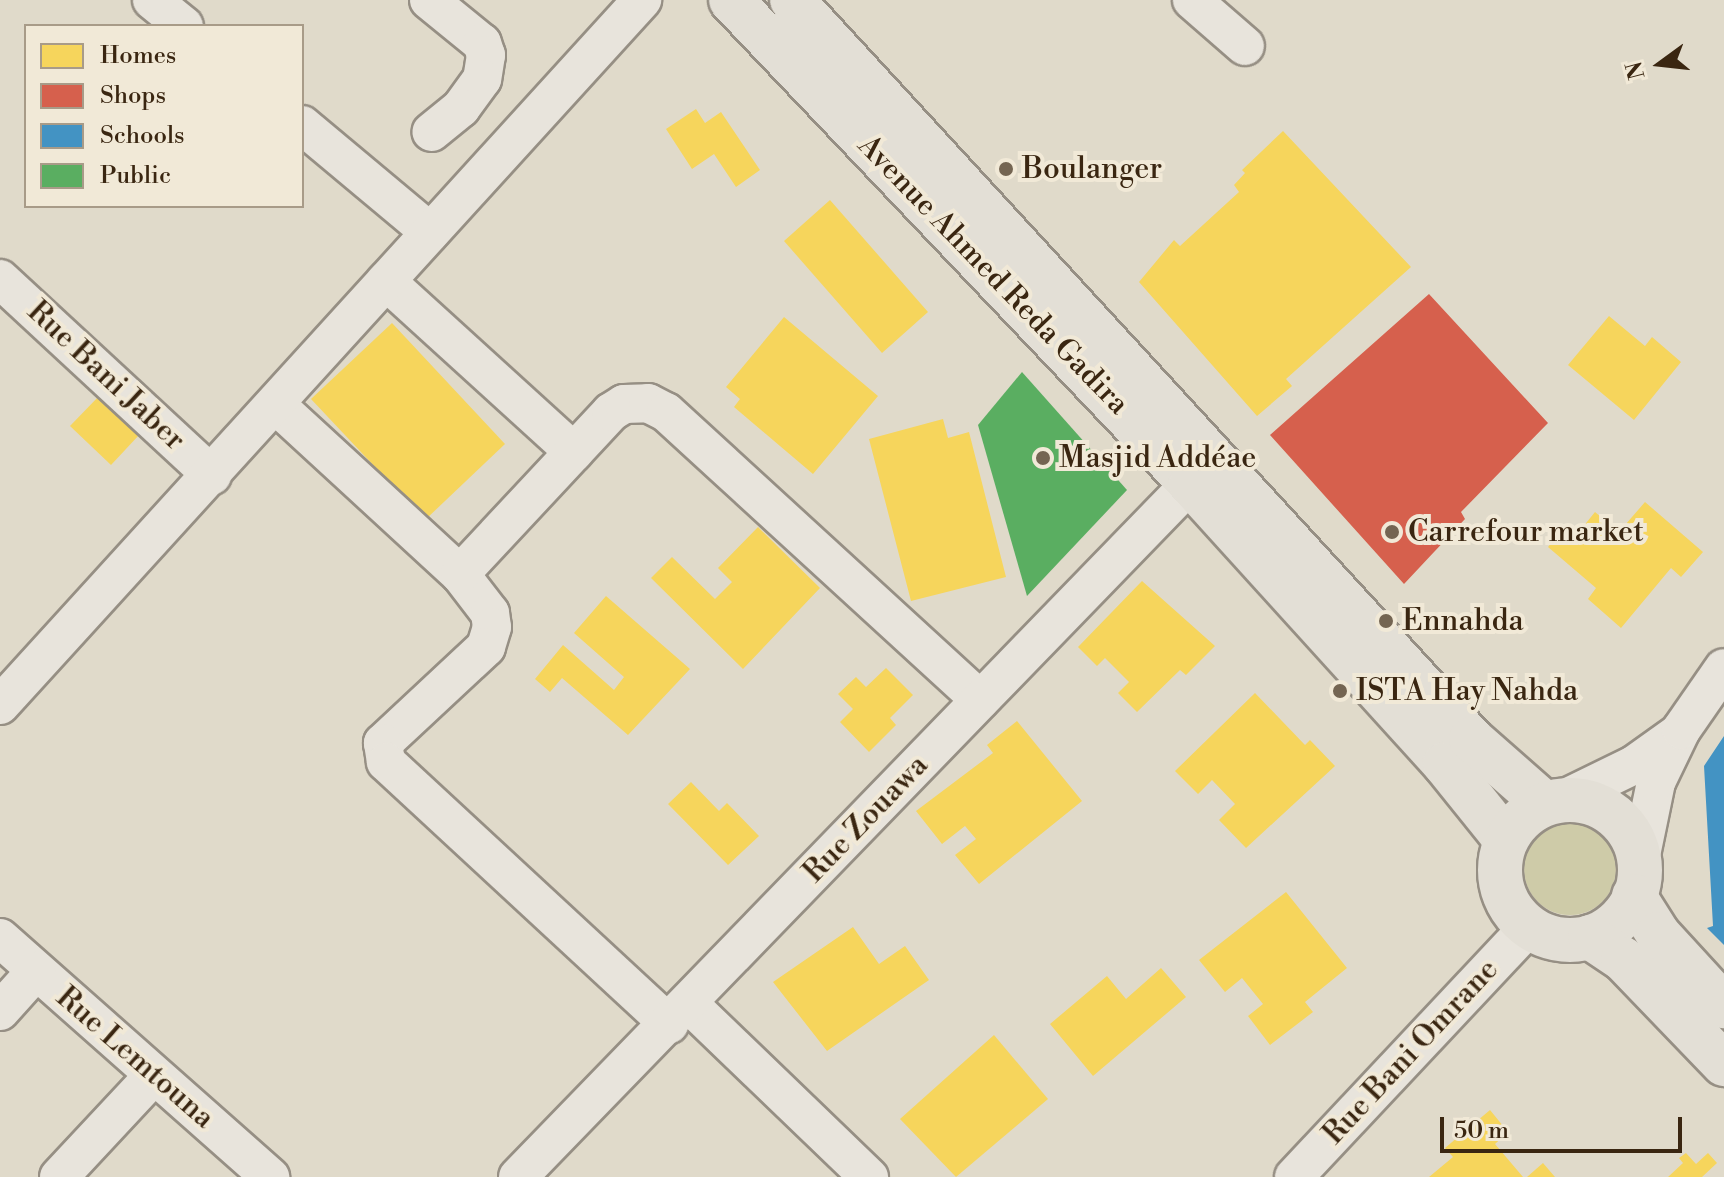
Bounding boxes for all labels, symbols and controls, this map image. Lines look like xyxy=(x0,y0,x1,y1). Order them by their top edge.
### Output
legend xyxy=(24,24,304,208)
north arrow xyxy=(1620,24,1700,104)
text: Homes xyxy=(100,41,176,71)
text: N xyxy=(1621,58,1652,82)
text: Shops xyxy=(100,81,166,111)
text: Schools xyxy=(100,121,185,151)
street label: Avenue Ahmed Reda Gadira xyxy=(850,128,1136,422)
place label: Boulanger xyxy=(1022,151,1162,187)
marker: Boulanger xyxy=(997,160,1015,178)
text: Public xyxy=(100,161,171,191)
street label: Rue Bani Jaber xyxy=(20,294,192,458)
place label: Masjid Addéae xyxy=(1059,440,1257,476)
marker: Masjid Addéae xyxy=(1034,449,1052,467)
place label: Carrefour market xyxy=(1408,514,1644,550)
marker: Carrefour market xyxy=(1383,523,1401,541)
place label: Ennahda xyxy=(1402,603,1524,639)
marker: Ennahda xyxy=(1377,612,1395,630)
place label: ISTA Hay Nahda xyxy=(1356,673,1578,709)
marker: ISTA Hay Nahda xyxy=(1331,682,1349,700)
street label: Rue Zouawa xyxy=(796,748,936,890)
street label: Rue Bani Omrane xyxy=(1316,952,1506,1152)
street label: Rue Lemtouna xyxy=(49,980,221,1136)
scale bar xyxy=(1444,1101,1686,1151)
text: 50 m xyxy=(1454,1116,1509,1146)

